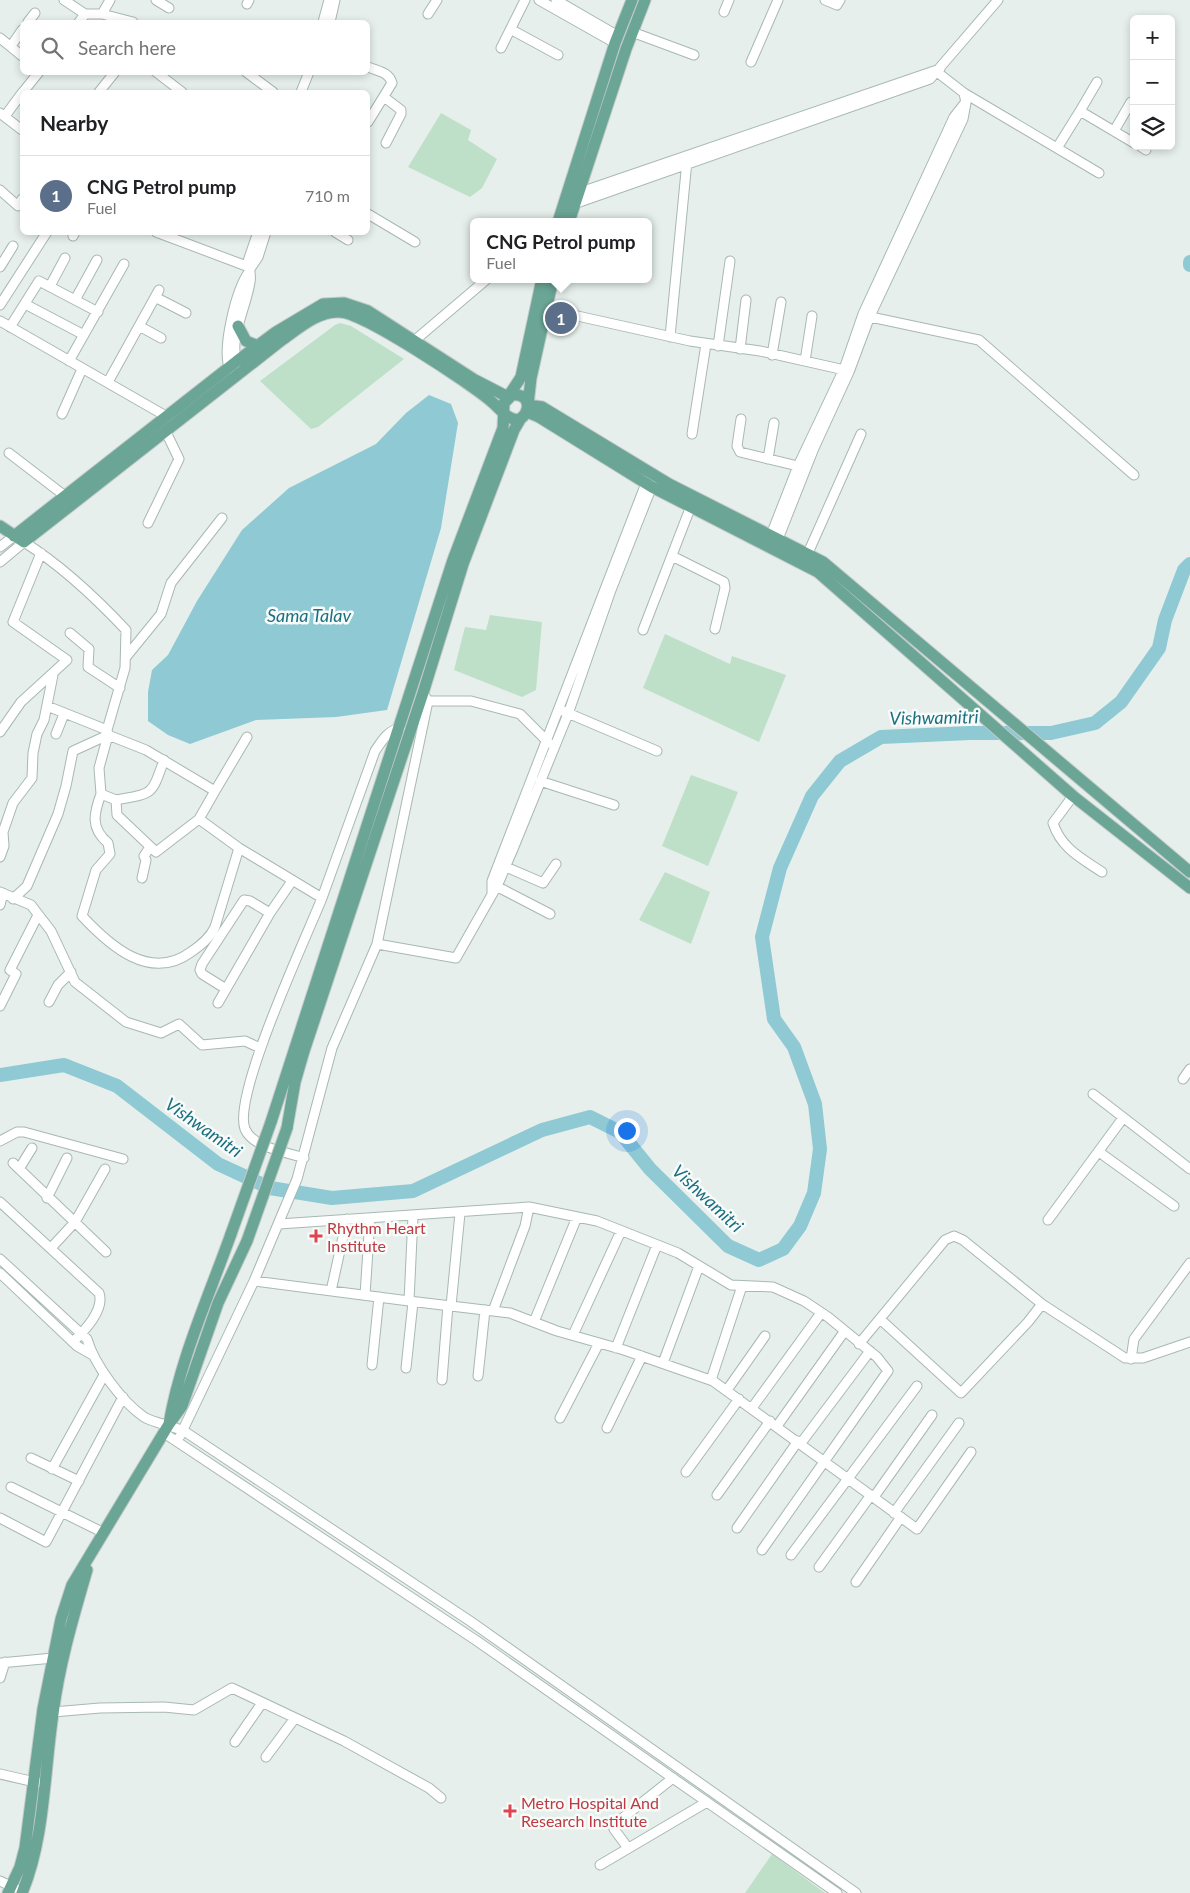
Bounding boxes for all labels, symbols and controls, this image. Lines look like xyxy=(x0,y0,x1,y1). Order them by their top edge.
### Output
map controls xyxy=(1130,15,1175,150)
button: + xyxy=(1130,15,1175,60)
search box xyxy=(20,20,370,75)
icon: search xyxy=(38,34,66,62)
text: Search here xyxy=(78,36,176,59)
button: − xyxy=(1130,60,1175,105)
button: layers xyxy=(1130,105,1175,150)
text: Nearby xyxy=(40,110,108,135)
text: CNG Petrol pump xyxy=(87,175,236,198)
text: 1 xyxy=(51,186,61,205)
text: 710 m xyxy=(305,186,350,205)
text: Fuel xyxy=(87,198,117,217)
popup xyxy=(470,218,652,283)
text: CNG Petrol pump xyxy=(486,230,636,253)
text: Fuel xyxy=(486,253,516,272)
pin: 1 xyxy=(545,299,577,337)
water label: Sama Talav xyxy=(267,604,352,626)
water label: Vishwamitri xyxy=(889,705,979,729)
water label: Vishwamitri xyxy=(161,1092,247,1162)
your location xyxy=(614,1118,640,1144)
water label: Vishwamitri xyxy=(668,1160,748,1236)
place label: Rhythm Heart Institute xyxy=(327,1218,426,1255)
marker: Rhythm Heart Institute xyxy=(309,1229,323,1243)
place label: Metro Hospital And Research Institute xyxy=(521,1793,659,1830)
marker: Metro Hospital And Research Institute xyxy=(503,1804,517,1818)

